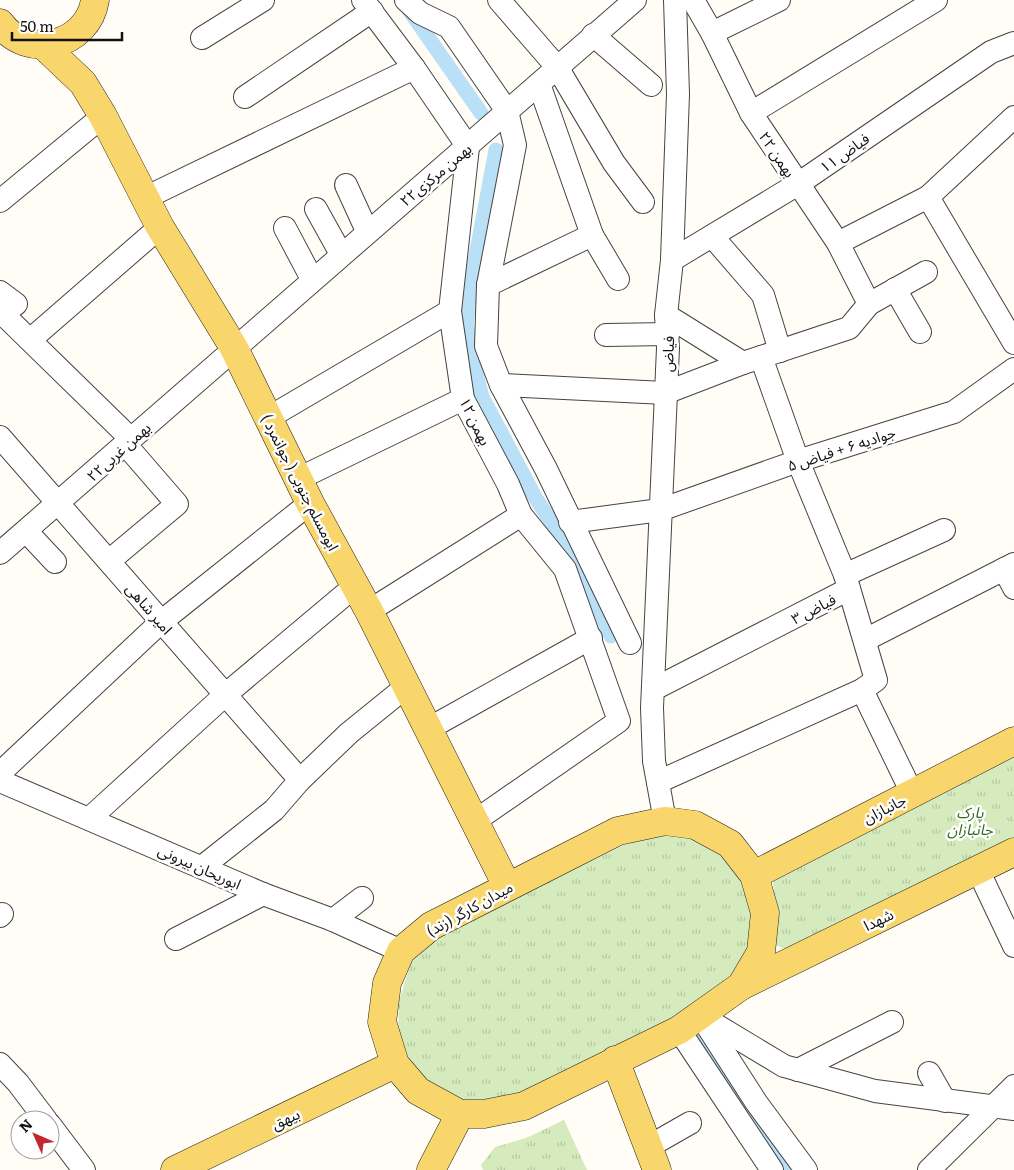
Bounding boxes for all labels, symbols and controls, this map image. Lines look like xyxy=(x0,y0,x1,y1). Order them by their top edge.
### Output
scale bar xyxy=(12,10,122,42)
text: 50 m xyxy=(20,14,54,37)
street label: بهمن ۲۲ xyxy=(754,126,802,182)
street label: فیاض ۱۱ xyxy=(814,126,874,178)
street label: ۲۲بهمن مرکزی xyxy=(394,137,476,211)
street label: فیاض xyxy=(655,335,679,373)
street label: بهمن ۱۲ xyxy=(454,393,498,449)
street label: ابومسلم جنوبی ( جوانمرد ) xyxy=(256,409,346,555)
street label: ۲۲بهمن غربی xyxy=(81,416,155,486)
street label: جوادیه ۶ + فیاض ۵ xyxy=(784,420,898,476)
street label: امیر شاهی xyxy=(121,577,179,639)
street label: فیاض ۳ xyxy=(786,587,840,629)
street label: جانبازان xyxy=(858,787,910,829)
park label: پارک جانبازان xyxy=(947,800,993,840)
street label: ابوریحان بیرونی xyxy=(155,837,245,895)
street label: میدان کارگر (زند) xyxy=(421,875,517,941)
street label: شهدا xyxy=(859,902,897,936)
street label: بیهق xyxy=(267,1101,303,1135)
north arrow xyxy=(10,1110,60,1160)
text: N xyxy=(14,1114,37,1136)

